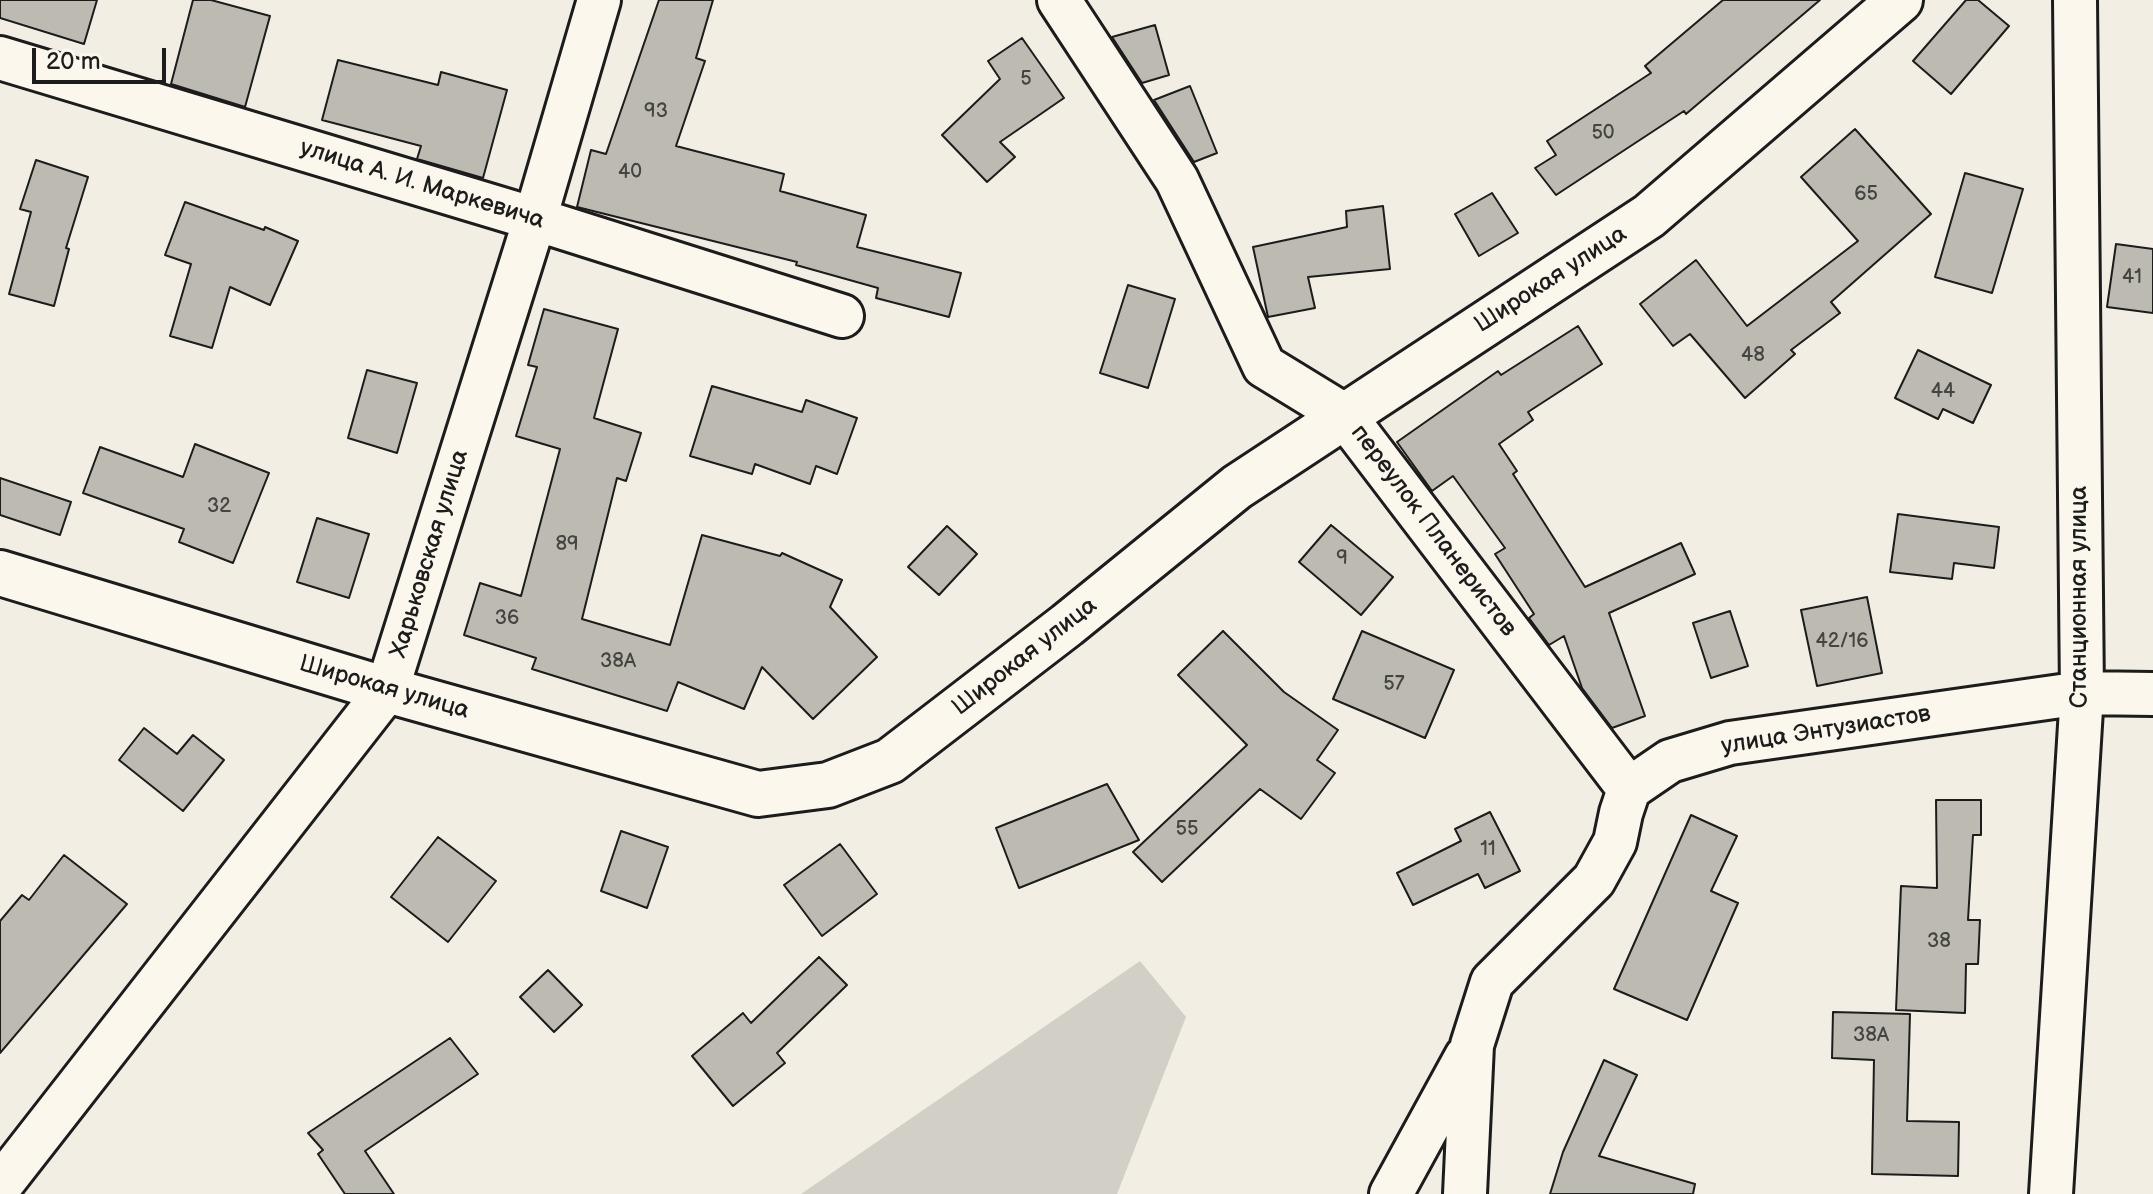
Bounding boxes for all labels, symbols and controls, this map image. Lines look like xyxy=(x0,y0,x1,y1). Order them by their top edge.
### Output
scale bar xyxy=(36,32,170,82)
text: 20 m xyxy=(46,47,101,76)
house number: 5 xyxy=(1020,68,1032,92)
house number: 93 xyxy=(644,100,668,124)
house number: 50 xyxy=(1591,122,1615,146)
street label: улица А. И. Маркевича xyxy=(296,134,548,236)
house number: 40 xyxy=(618,161,642,185)
house number: 65 xyxy=(1854,183,1878,207)
street label: Широкая улица xyxy=(1470,220,1632,340)
house number: 41 xyxy=(2122,266,2142,290)
house number: 48 xyxy=(1741,344,1765,368)
house number: 44 xyxy=(1931,380,1955,404)
street label: переулок Планеристов xyxy=(1344,419,1522,643)
street label: Харьковская улица xyxy=(385,446,475,662)
street label: Станционная улица xyxy=(2066,486,2094,708)
house number: 32 xyxy=(207,495,231,519)
house number: 89 xyxy=(555,533,579,557)
house number: 9 xyxy=(1336,547,1348,571)
street label: Широкая улица xyxy=(947,592,1103,722)
house number: 36 xyxy=(495,607,519,631)
house number: 42/16 xyxy=(1816,630,1868,654)
street label: Широкая улица xyxy=(296,650,472,726)
house number: 38А xyxy=(600,650,636,674)
house number: 57 xyxy=(1383,673,1405,697)
street label: улица Энтузиастов xyxy=(1719,700,1933,762)
house number: 55 xyxy=(1176,818,1198,842)
house number: 11 xyxy=(1480,838,1496,862)
house number: 38 xyxy=(1927,930,1951,954)
house number: 38А xyxy=(1853,1024,1889,1048)

